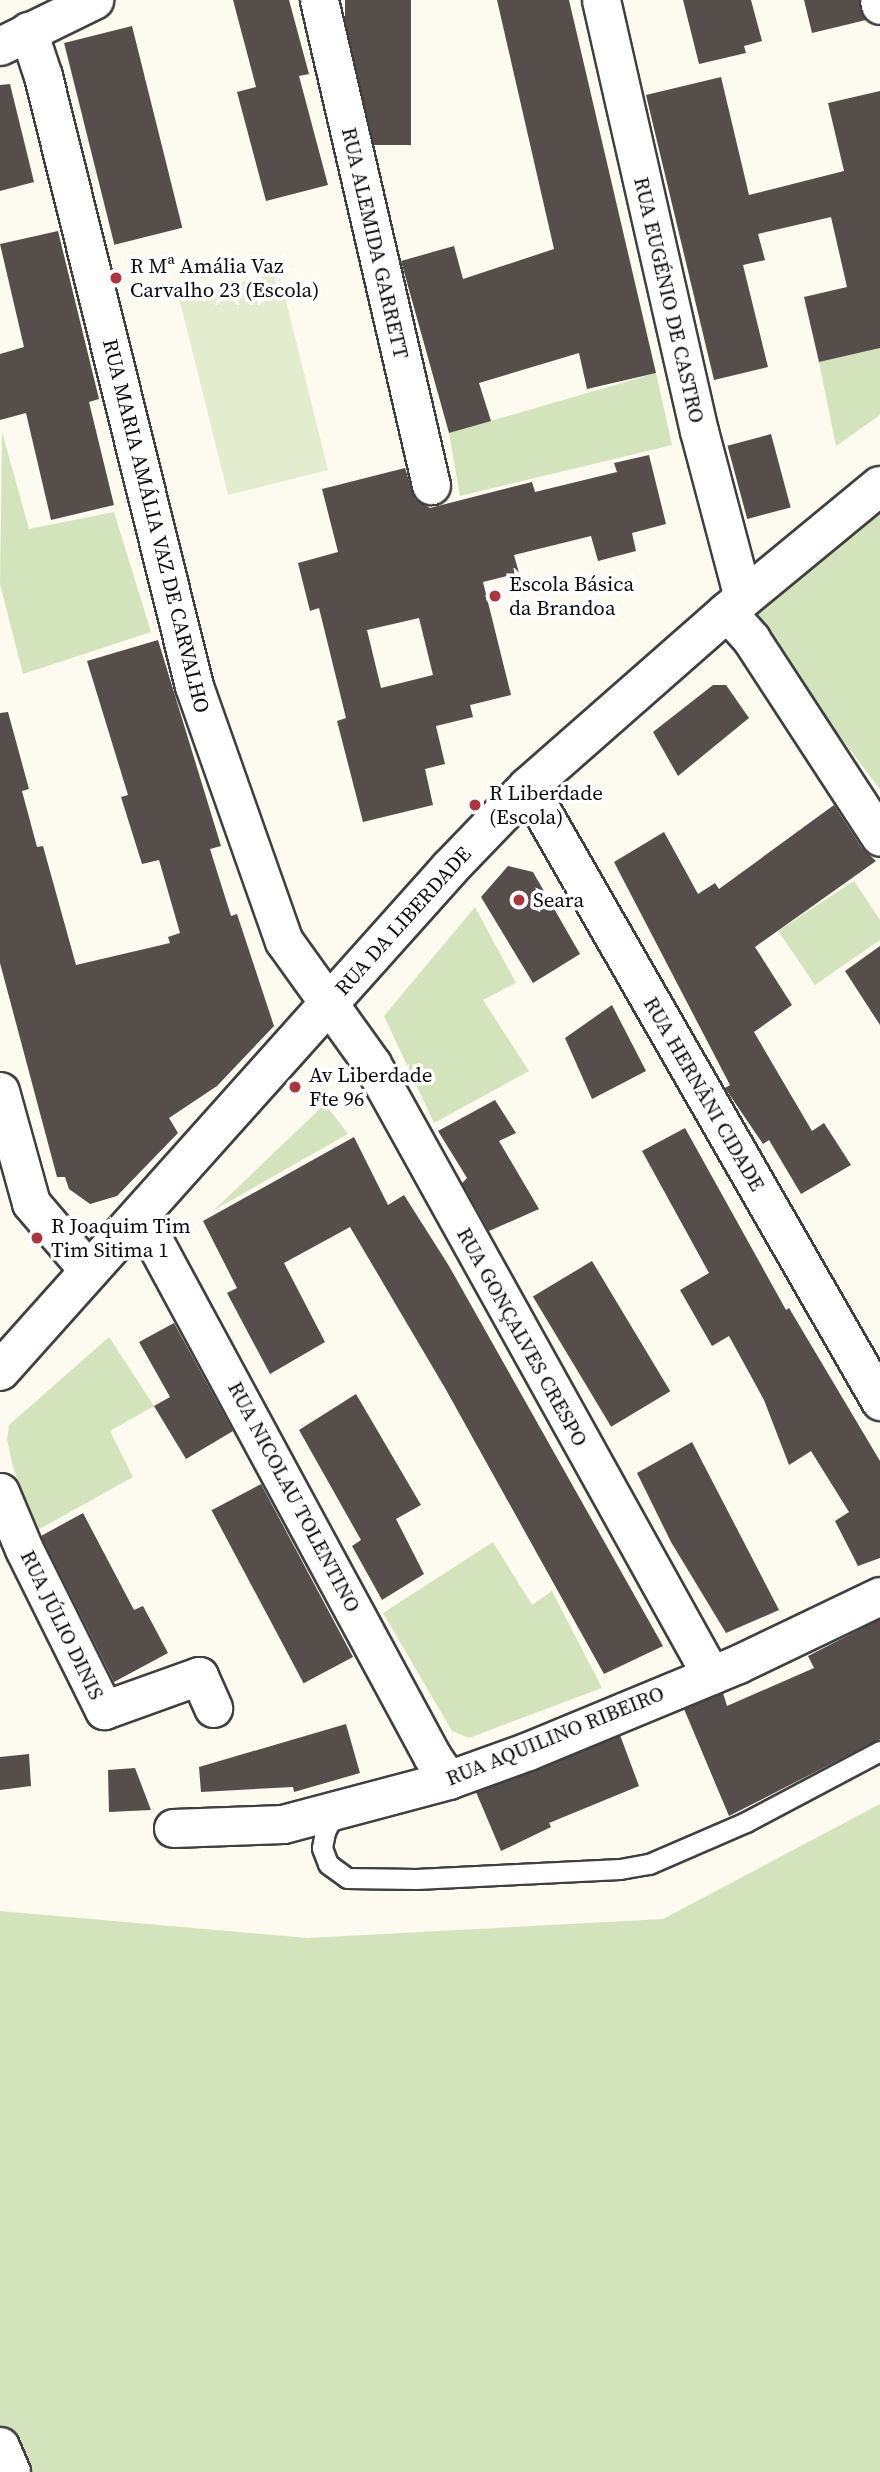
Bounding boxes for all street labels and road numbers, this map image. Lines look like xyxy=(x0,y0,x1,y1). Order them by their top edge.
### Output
street label: RUA ALEMIDA GARRETT xyxy=(336,125,414,361)
street label: RUA EUGÉNIO DE CASTRO xyxy=(628,174,710,426)
street label: RUA MARIA AMÁLIA VAZ DE CARVALHO xyxy=(97,336,215,716)
street label: RUA DA LIBERDADE xyxy=(330,842,476,1000)
street label: RUA HERNÂNI CIDADE xyxy=(638,992,770,1196)
street label: RUA GONÇALVES CRESPO xyxy=(451,1223,593,1451)
street label: RUA NICOLAU TOLENTINO xyxy=(222,1377,366,1617)
street label: RUA JÚLIO DINIS xyxy=(15,1546,109,1704)
street label: RUA AQUILINO RIBEIRO xyxy=(442,1681,668,1791)

